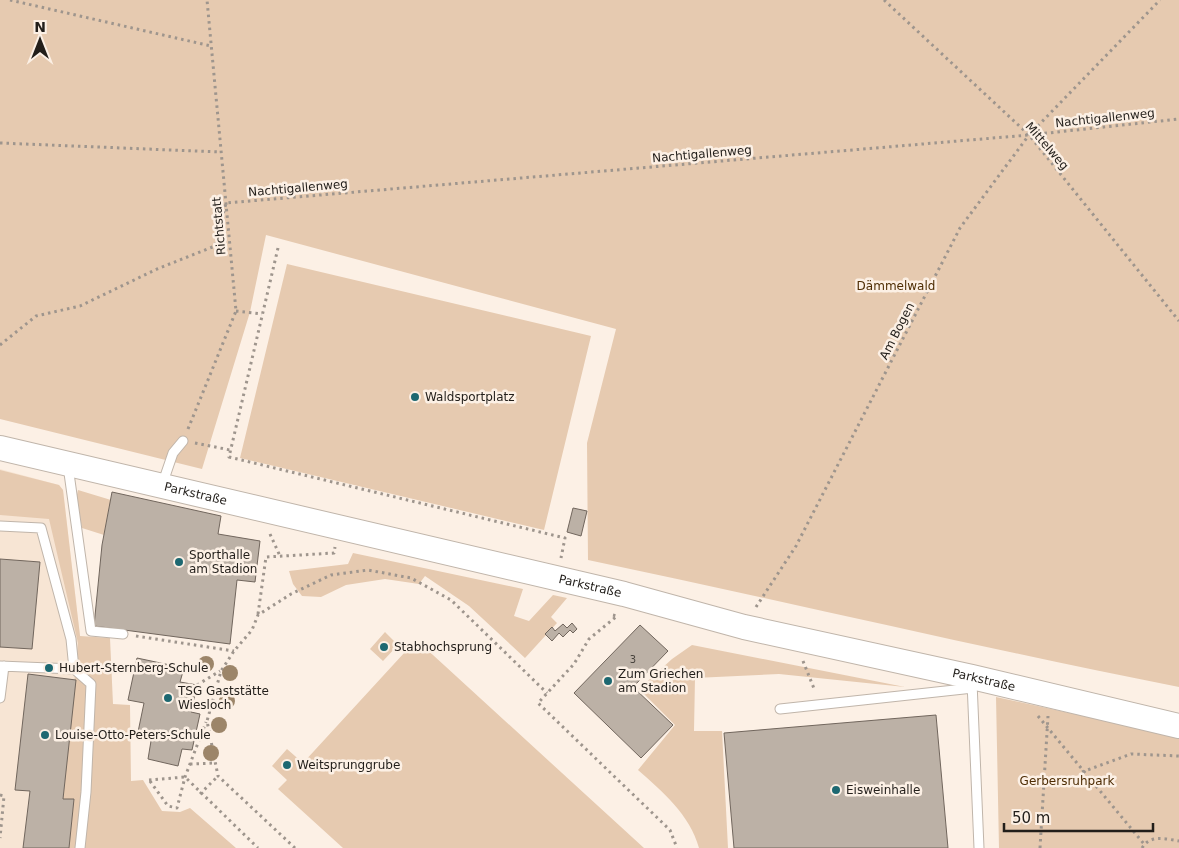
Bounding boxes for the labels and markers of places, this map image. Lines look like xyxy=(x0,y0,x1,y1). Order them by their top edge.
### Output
place label: Waldsportplatz xyxy=(425,390,515,404)
marker: Waldsportplatz xyxy=(409,391,421,403)
place label: Sporthalle am Stadion xyxy=(189,548,257,576)
marker: Sporthalle am Stadion xyxy=(173,556,185,568)
place label: Stabhochsprung xyxy=(394,640,492,654)
marker: Stabhochsprung xyxy=(378,641,390,653)
place label: Hubert-Sternberg-Schule xyxy=(59,661,208,675)
marker: Hubert-Sternberg-Schule xyxy=(43,662,55,674)
place label: Zum Griechen am Stadion xyxy=(618,667,703,695)
marker: Zum Griechen am Stadion xyxy=(602,675,614,687)
place label: TSG Gaststätte Wiesloch xyxy=(177,684,269,712)
marker: TSG Gaststätte Wiesloch xyxy=(162,692,174,704)
place label: Louise-Otto-Peters-Schule xyxy=(55,728,211,742)
marker: Louise-Otto-Peters-Schule xyxy=(39,729,51,741)
place label: Weitsprunggrube xyxy=(297,758,400,772)
marker: Weitsprunggrube xyxy=(281,759,293,771)
place label: Eisweinhalle xyxy=(846,783,920,797)
marker: Eisweinhalle xyxy=(830,784,842,796)

